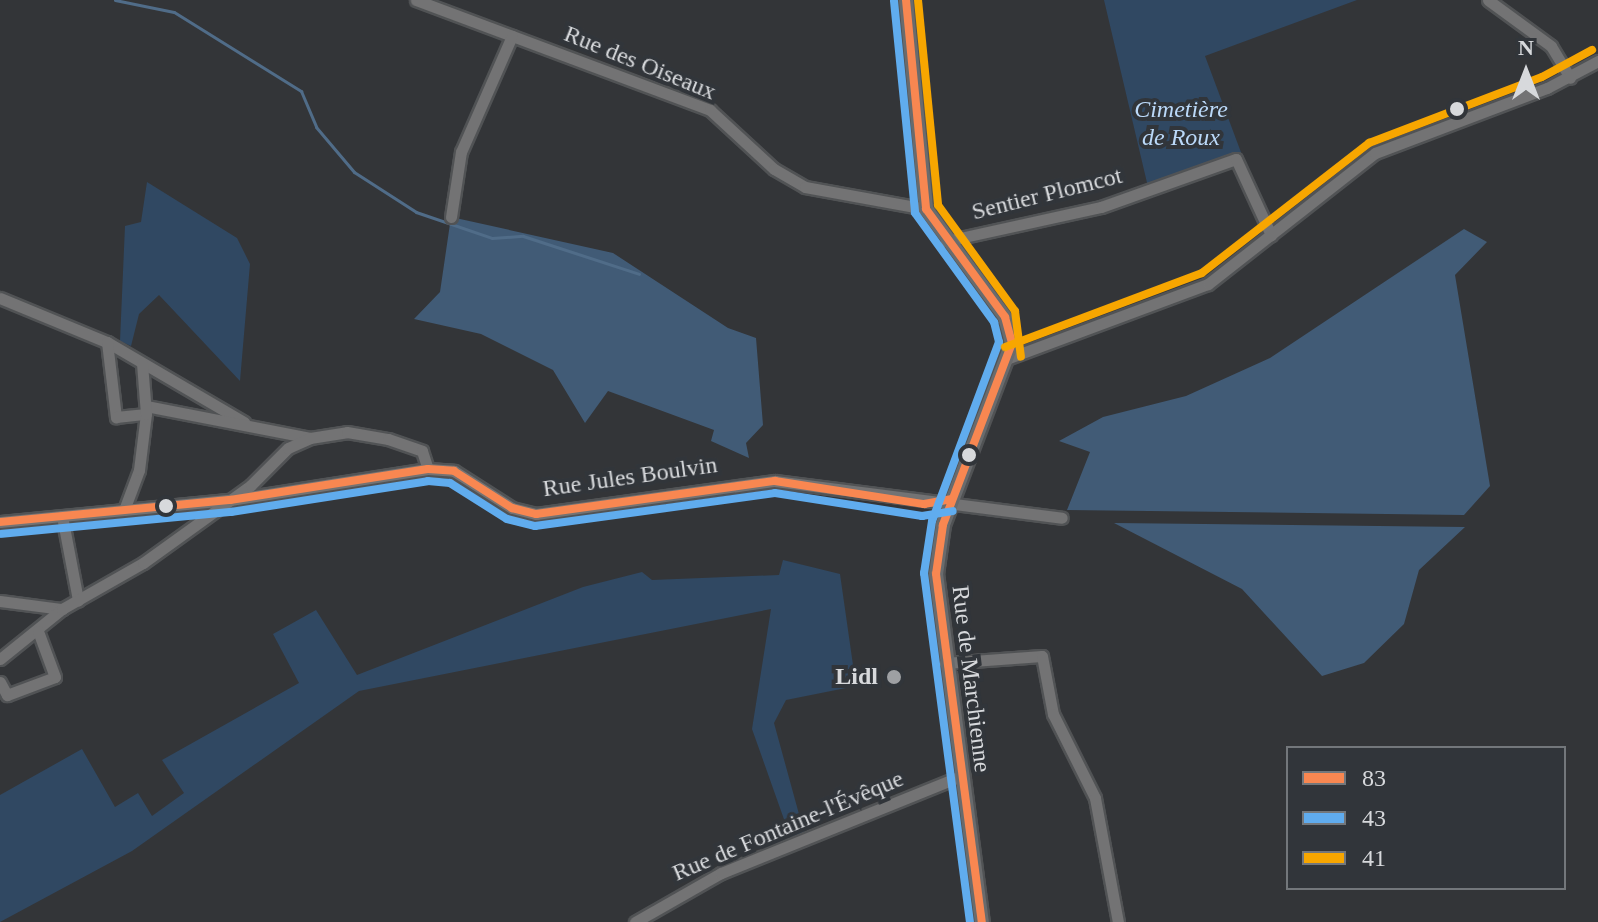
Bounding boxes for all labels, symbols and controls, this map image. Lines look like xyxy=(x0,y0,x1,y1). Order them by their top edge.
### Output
street label: Rue des Oiseaux xyxy=(560,19,720,107)
north arrow xyxy=(1486,32,1566,112)
text: N xyxy=(1518,35,1534,60)
park label: Cimetière de Roux xyxy=(1134,96,1228,152)
unlabelled marker xyxy=(1449,101,1465,117)
street label: Sentier Plomcot xyxy=(969,161,1125,227)
unlabelled marker xyxy=(961,447,977,463)
street label: Rue Jules Boulvin xyxy=(541,450,719,504)
unlabelled marker xyxy=(158,498,174,514)
street label: Rue de Marchienne xyxy=(945,584,997,774)
place label: Lidl xyxy=(835,663,878,691)
marker: Lidl xyxy=(885,668,903,686)
legend xyxy=(1286,746,1566,890)
street label: Rue de Fontaine-l'Évêque xyxy=(668,764,908,888)
text: 83 xyxy=(1362,765,1386,791)
text: 43 xyxy=(1362,805,1386,831)
text: 41 xyxy=(1362,845,1386,871)

